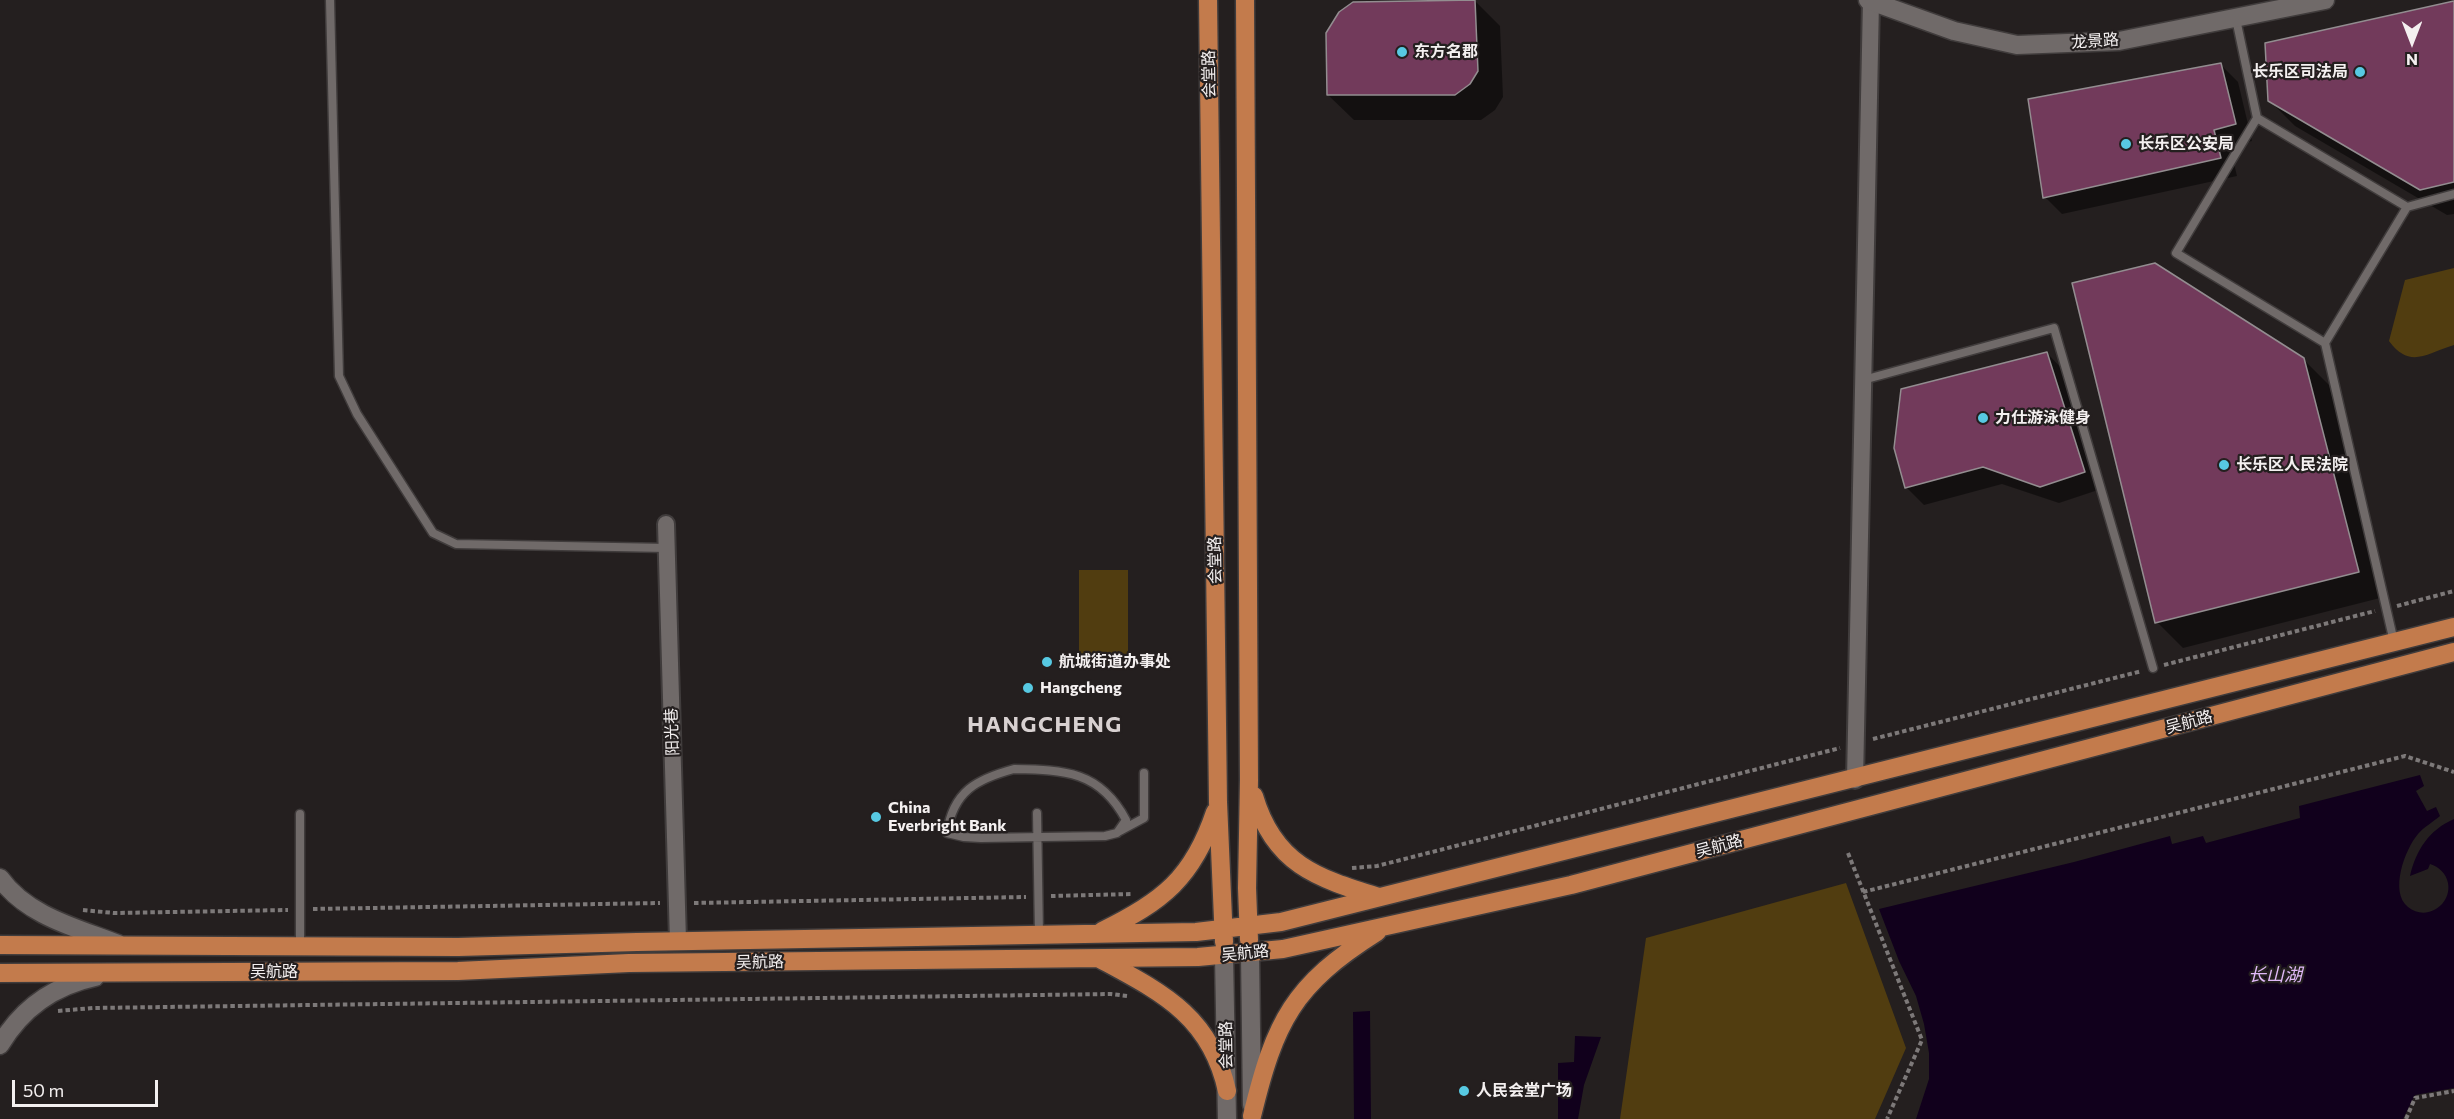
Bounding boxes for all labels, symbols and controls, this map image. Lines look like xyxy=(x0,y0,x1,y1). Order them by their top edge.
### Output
north arrow xyxy=(2382,12,2442,72)
street label: 龙景路 xyxy=(2070,30,2120,52)
place label: 东方名郡 xyxy=(1414,42,1478,62)
marker: 东方名郡 xyxy=(1395,45,1409,59)
street label: 会堂路 xyxy=(1199,50,1219,98)
text: N xyxy=(2406,51,2418,70)
place label: 长乐区司法局 xyxy=(2252,62,2348,82)
marker: 长乐区司法局 xyxy=(2353,65,2367,79)
place label: 长乐区公安局 xyxy=(2138,134,2234,154)
marker: 长乐区公安局 xyxy=(2119,137,2133,151)
place label: 力仕游泳健身 xyxy=(1995,408,2091,428)
marker: 力仕游泳健身 xyxy=(1976,411,1990,425)
place label: 长乐区人民法院 xyxy=(2236,455,2348,475)
marker: 长乐区人民法院 xyxy=(2217,458,2231,472)
street label: 会堂路 xyxy=(1205,536,1225,584)
place label: 航城街道办事处 xyxy=(1059,652,1171,672)
marker: 航城街道办事处 xyxy=(1040,655,1054,669)
place label: Hangcheng xyxy=(1040,678,1122,698)
marker: Hangcheng xyxy=(1021,681,1035,695)
street label: 吴航路 xyxy=(2163,707,2215,737)
street label: 阳光巷 xyxy=(662,708,682,756)
district label: HANGCHENG xyxy=(967,712,1123,738)
place label: China Everbright Bank xyxy=(888,798,1006,836)
marker: China Everbright Bank xyxy=(869,810,883,824)
street label: 吴航路 xyxy=(1693,831,1745,861)
street label: 吴航路 xyxy=(1220,941,1270,965)
street label: 吴航路 xyxy=(736,952,784,972)
street label: 吴航路 xyxy=(250,962,298,982)
water label: 长山湖 xyxy=(2248,964,2302,986)
street label: 会堂路 xyxy=(1216,1021,1236,1069)
scale bar xyxy=(15,1068,160,1106)
text: 50 m xyxy=(23,1079,64,1101)
place label: 人民会堂广场 xyxy=(1476,1081,1572,1101)
marker: 人民会堂广场 xyxy=(1457,1084,1471,1098)

